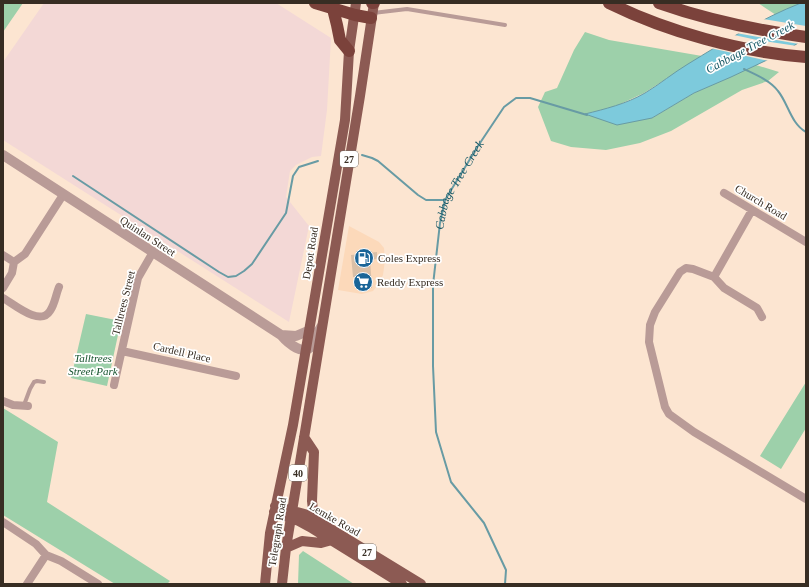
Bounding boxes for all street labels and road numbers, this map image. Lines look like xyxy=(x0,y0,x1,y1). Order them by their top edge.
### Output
road number: 27 xyxy=(340,151,358,167)
street label: Church Road xyxy=(733,182,790,222)
street label: Quinlan Street xyxy=(118,214,178,258)
street label: Depot Road xyxy=(300,225,320,280)
street label: Talltrees Street xyxy=(109,269,137,337)
street label: Cardell Place xyxy=(152,340,212,365)
road number: 40 xyxy=(289,465,307,481)
street label: Telegraph Road xyxy=(266,496,288,567)
street label: Lemke Road xyxy=(308,500,363,539)
road number: 27 xyxy=(358,544,376,560)

